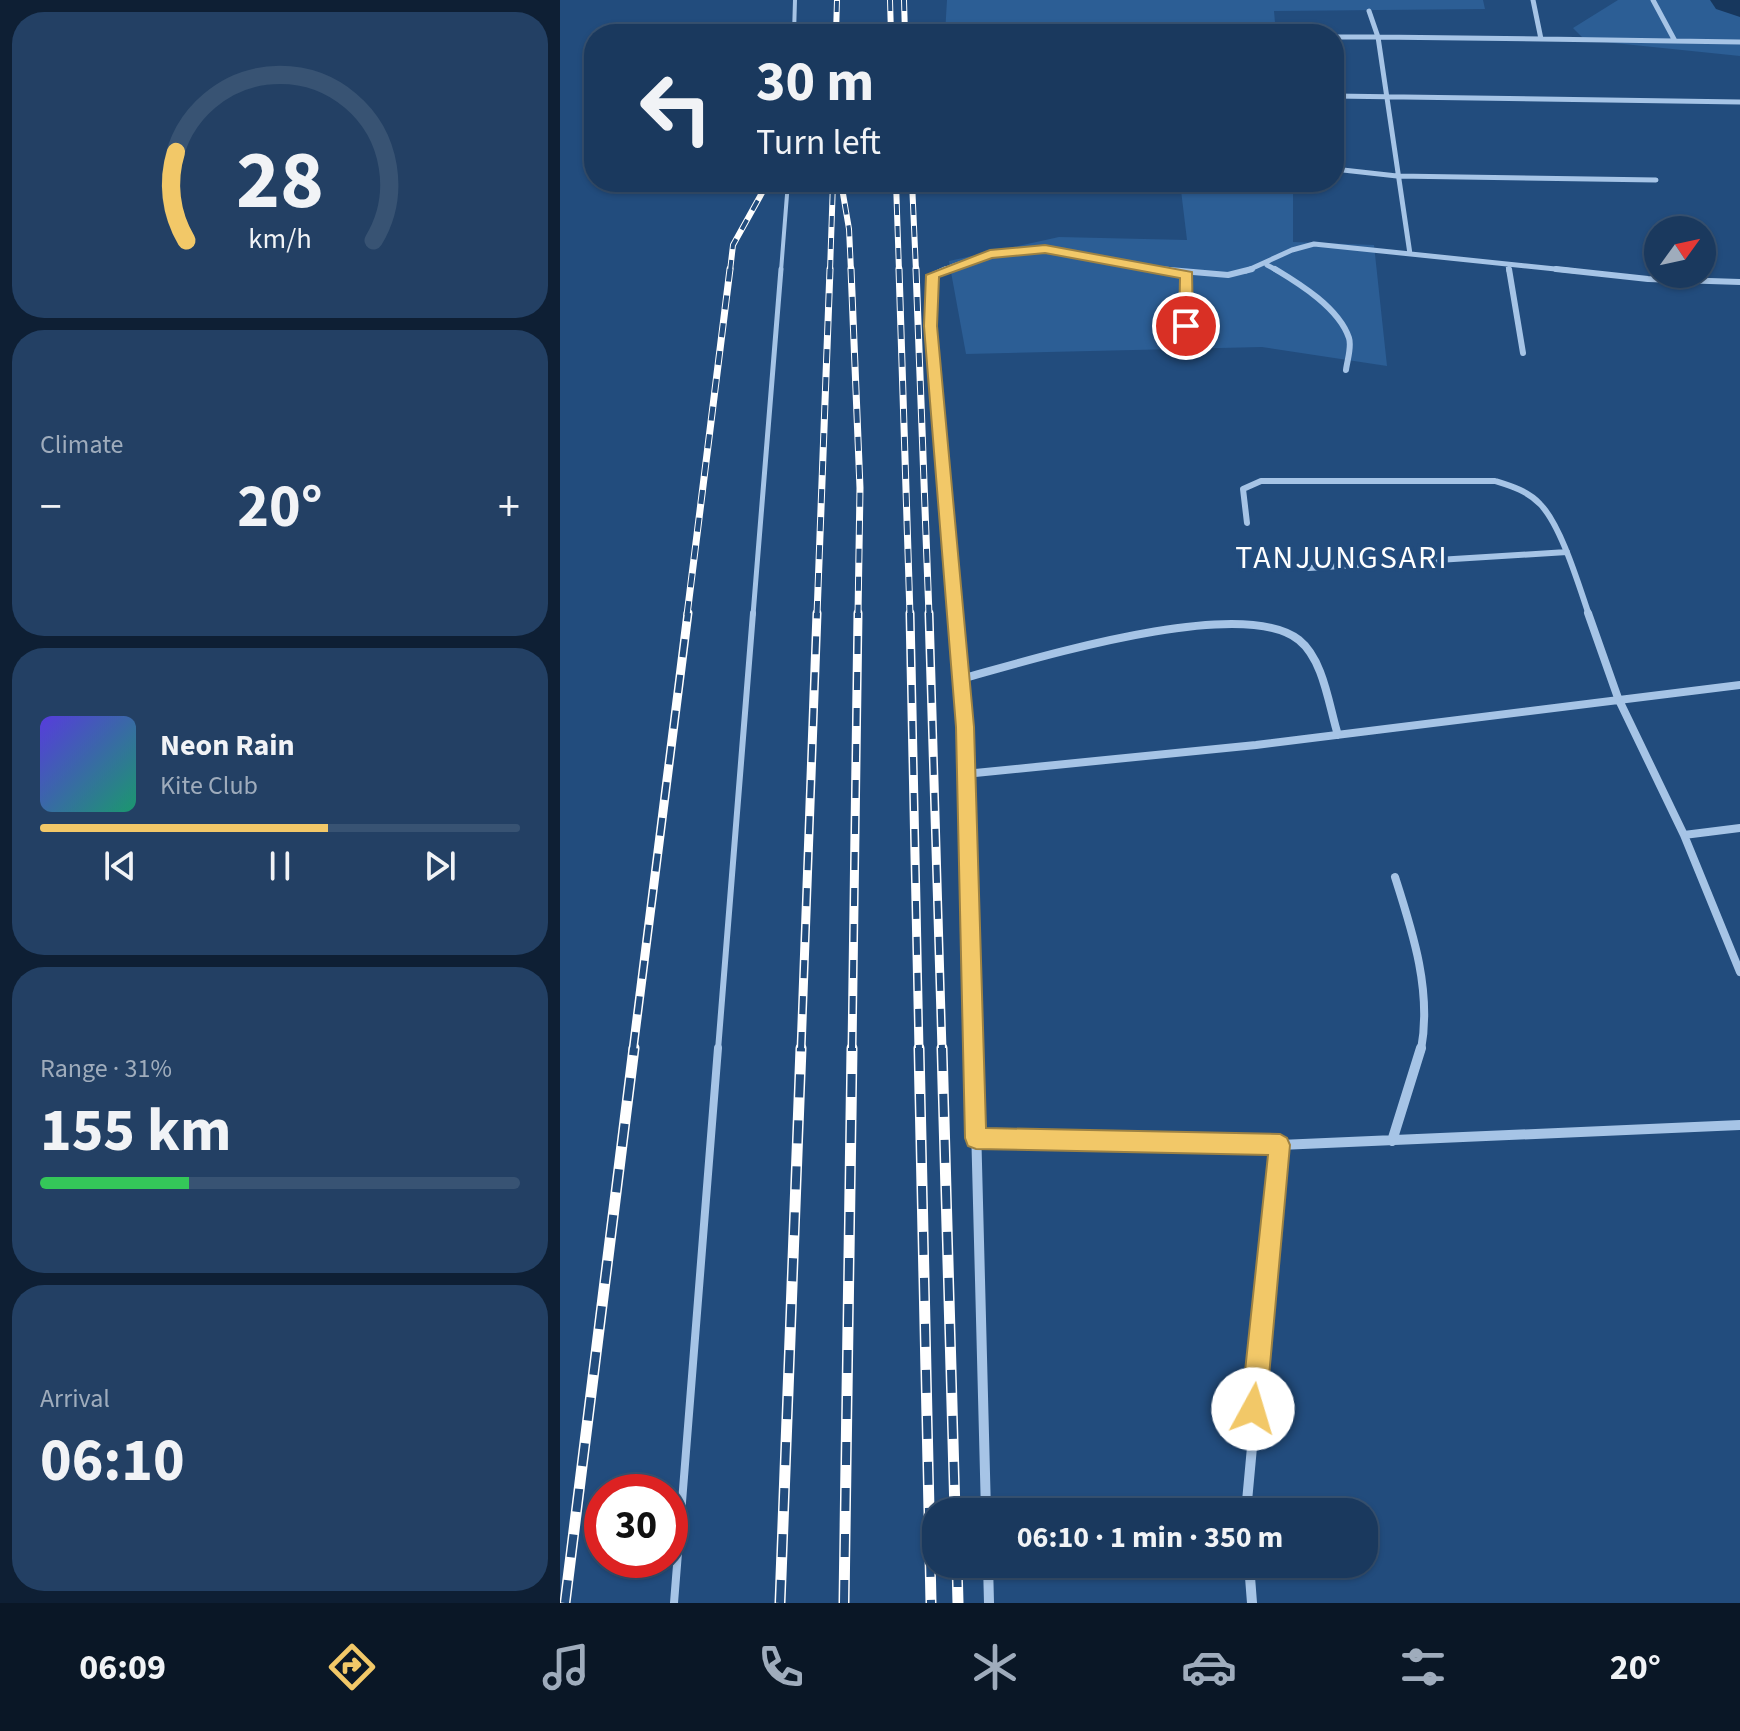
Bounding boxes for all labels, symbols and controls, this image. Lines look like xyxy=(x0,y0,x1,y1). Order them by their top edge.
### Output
text: 30 m xyxy=(756,43,874,122)
icon: left xyxy=(624,56,728,160)
text: Turn left xyxy=(756,117,881,168)
text: 28 xyxy=(236,122,324,240)
north arrow xyxy=(1644,216,1716,288)
map controls xyxy=(1644,216,1716,288)
text: km/h xyxy=(248,219,312,259)
pin xyxy=(1152,292,1220,360)
icon: arrive xyxy=(1164,304,1208,348)
text: Climate xyxy=(40,426,124,463)
text: 20° xyxy=(237,465,323,550)
text: − xyxy=(40,476,62,539)
text: + xyxy=(498,476,520,539)
district label: TANJUNGSARI xyxy=(1235,535,1449,581)
text: Neon Rain xyxy=(160,724,295,767)
text: Kite Club xyxy=(160,767,258,804)
icon: previous xyxy=(98,844,142,888)
icon: pause xyxy=(258,844,302,888)
icon: next xyxy=(418,844,462,888)
text: Range · 31% xyxy=(40,1050,172,1087)
text: 155 km xyxy=(40,1089,231,1174)
position arrow xyxy=(1211,1367,1295,1451)
text: Arrival xyxy=(40,1380,110,1417)
text: 06:10 xyxy=(40,1419,185,1504)
speed limit sign: 30 xyxy=(584,1474,688,1578)
text: 06:10 · 1 min · 350 m xyxy=(1017,1516,1283,1559)
icon: directions xyxy=(324,1639,380,1695)
icon: music xyxy=(538,1639,594,1695)
icon: phone xyxy=(753,1639,809,1695)
icon: climate xyxy=(967,1639,1023,1695)
icon: car xyxy=(1181,1639,1237,1695)
icon: filters xyxy=(1395,1639,1451,1695)
text: 06:09 xyxy=(79,1642,166,1693)
text: 20° xyxy=(1610,1642,1661,1693)

